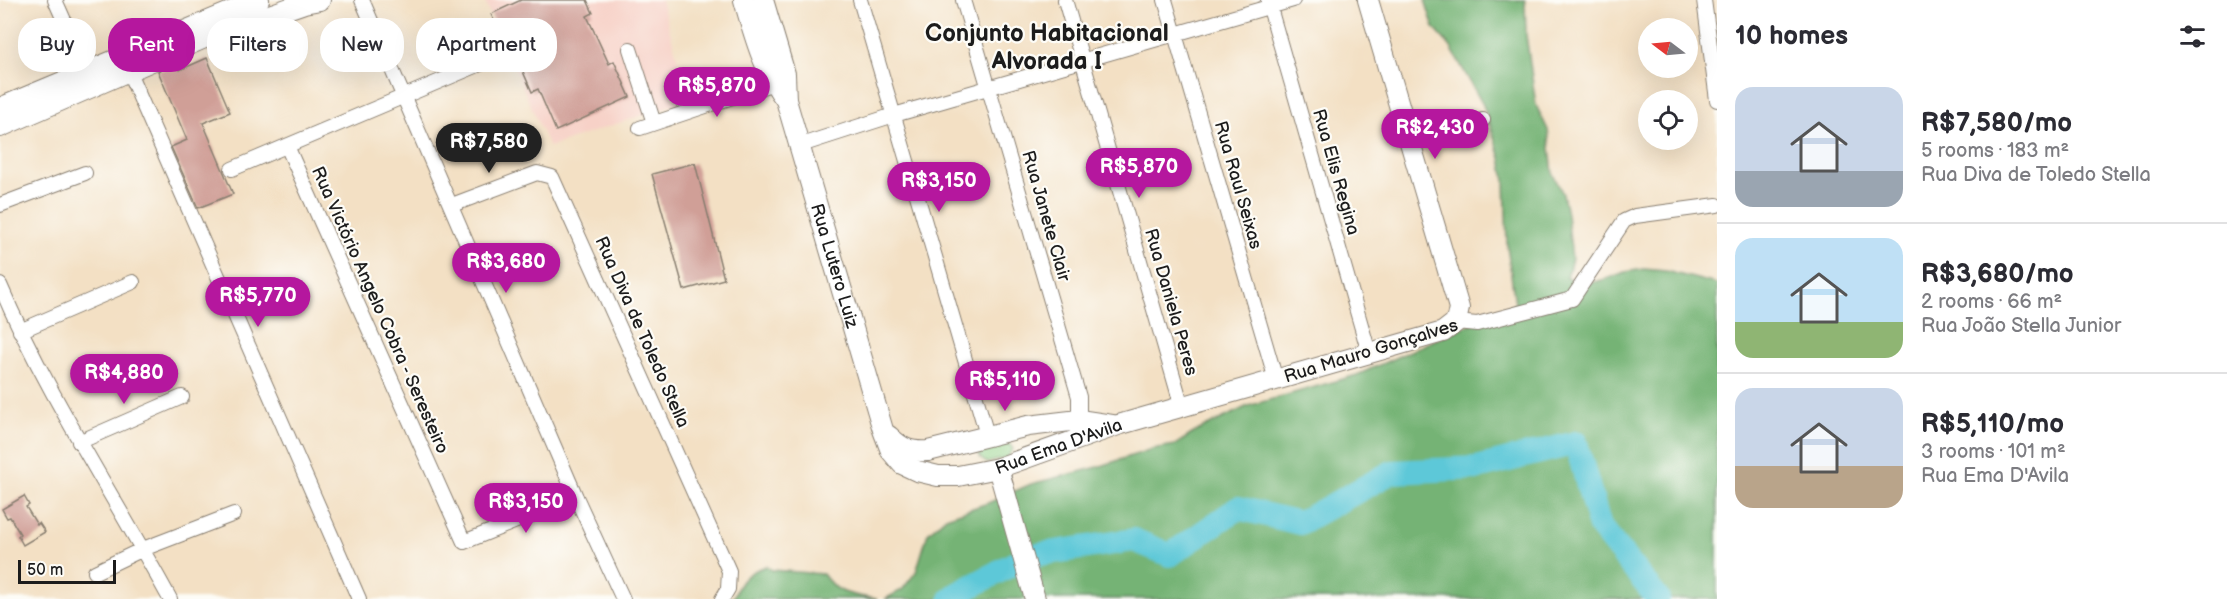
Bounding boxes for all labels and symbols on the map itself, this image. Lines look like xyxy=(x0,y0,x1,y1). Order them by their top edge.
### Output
north arrow xyxy=(1638,18,1698,78)
district label: Conjunto Habitacional Alvorada I xyxy=(925,19,1169,76)
pin: R$5,870 xyxy=(662,67,772,118)
street label: Rua Elis Regina xyxy=(1308,107,1364,237)
pin: R$2,430 xyxy=(1380,109,1490,160)
street label: Rua Raul Seixas xyxy=(1210,119,1266,251)
pin: R$7,580 xyxy=(434,123,544,174)
street label: Rua Janete Clair xyxy=(1017,148,1075,284)
pin: R$5,870 xyxy=(1084,148,1194,199)
pin: R$3,150 xyxy=(884,162,994,213)
street label: Rua Victório Angelo Cobra - Seresteiro xyxy=(307,163,453,457)
street label: Rua Lutero Luiz xyxy=(807,201,863,331)
street label: Rua Daniela Peres xyxy=(1140,226,1202,378)
street label: Rua Diva de Toledo Stella xyxy=(590,233,694,431)
pin: R$3,680 xyxy=(451,243,561,294)
pin: R$5,770 xyxy=(203,277,313,328)
street label: Rua Mauro Gonçalves xyxy=(1282,315,1460,387)
pin: R$4,880 xyxy=(69,354,179,405)
pin: R$5,110 xyxy=(950,361,1060,412)
street label: Rua Ema D'Avila xyxy=(992,414,1125,479)
pin: R$3,150 xyxy=(471,483,581,534)
scale bar xyxy=(18,557,116,584)

